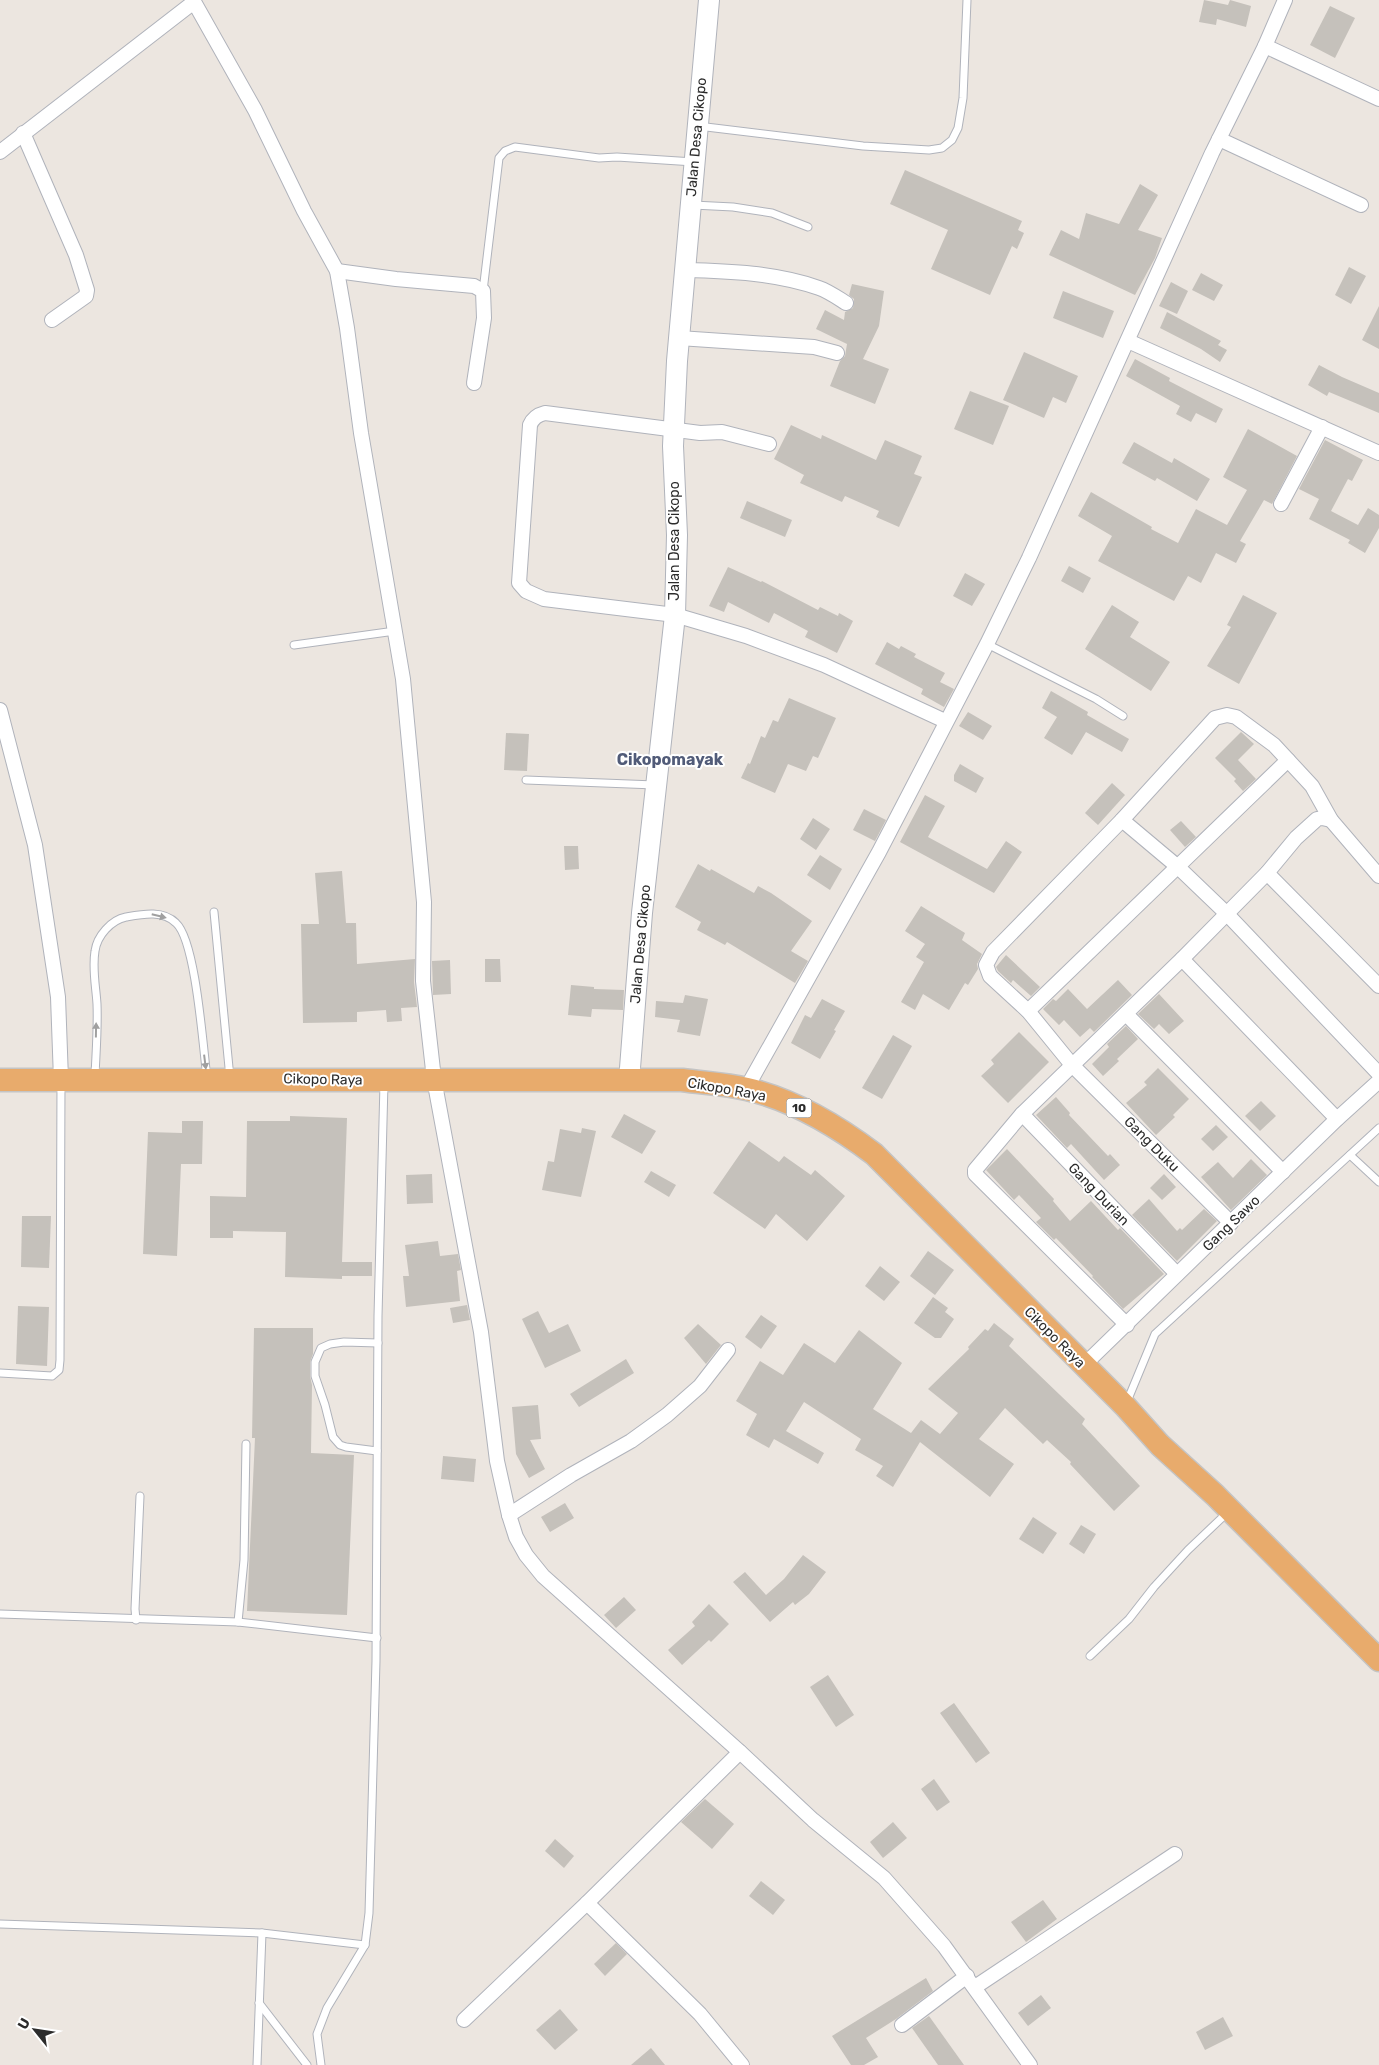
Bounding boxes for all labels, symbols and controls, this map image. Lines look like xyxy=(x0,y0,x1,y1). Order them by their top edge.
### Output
street label: Jalan Desa Cikopo xyxy=(683,77,710,197)
street label: Jalan Desa Cikopo xyxy=(666,481,683,601)
district label: Cikopomayak xyxy=(617,750,724,769)
street label: Jalan Desa Cikopo xyxy=(627,884,654,1004)
one-way arrow xyxy=(151,912,167,920)
one-way arrow xyxy=(92,1022,100,1038)
one-way arrow xyxy=(201,1055,209,1071)
street label: Cikopo Raya xyxy=(283,1070,363,1089)
street label: Cikopo Raya xyxy=(686,1074,767,1105)
road number: 10 xyxy=(786,1098,812,1118)
street label: Gang Duku xyxy=(1120,1113,1183,1176)
street label: Gang Durian xyxy=(1065,1159,1133,1229)
street label: Gang Sawo xyxy=(1199,1192,1264,1255)
street label: Cikopo Raya xyxy=(1021,1303,1089,1371)
north arrow xyxy=(10,2005,60,2055)
text: U xyxy=(14,2015,34,2032)

